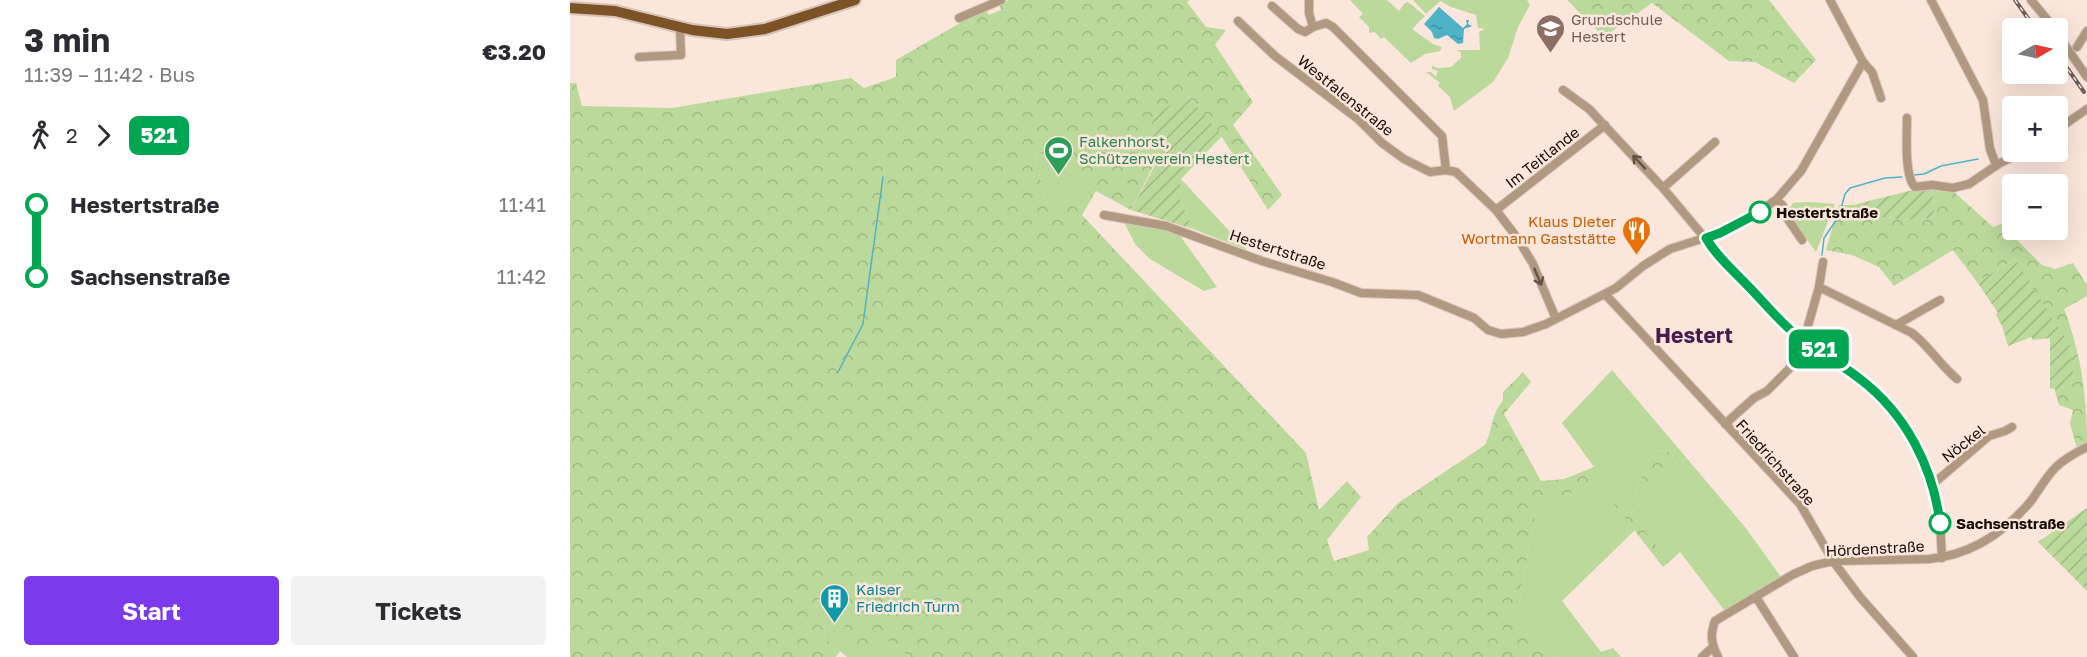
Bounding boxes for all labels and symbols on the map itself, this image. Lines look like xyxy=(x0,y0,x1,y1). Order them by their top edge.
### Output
place label: Grundschule Hestert xyxy=(1571,10,1663,45)
school or university icon: Grundschule Hestert xyxy=(1534,12,1566,54)
north arrow xyxy=(2002,18,2068,84)
street label: Westfalenstraße xyxy=(1294,51,1398,139)
street label: Im Teitlande xyxy=(1501,122,1583,191)
place label: Falkenhorst, Schützenverein Hestert xyxy=(1079,132,1250,167)
sports icon: Falkenhorst, Schützenverein Hestert xyxy=(1042,134,1074,176)
one-way arrow xyxy=(1632,155,1647,170)
marker: Hestertstraße xyxy=(1749,201,1771,223)
place label: Hestertstraße xyxy=(1776,203,1878,221)
place label: Klaus Dieter Wortmann Gaststätte xyxy=(1461,212,1616,247)
restaurant icon: Klaus Dieter Wortmann Gaststätte xyxy=(1621,214,1653,256)
street label: Hestertstraße xyxy=(1227,225,1329,273)
one-way arrow xyxy=(1533,268,1544,286)
district label: Hestert xyxy=(1655,322,1733,348)
line badge: 521 xyxy=(1784,330,1854,368)
street label: Friedrichstraße xyxy=(1733,415,1820,509)
street label: Nöckel xyxy=(1938,420,1988,466)
marker: Sachsenstraße xyxy=(1929,512,1951,534)
place label: Sachsenstraße xyxy=(1956,514,2065,532)
street label: Hördenstraße xyxy=(1825,536,1925,560)
place label: Kaiser Friedrich Turm xyxy=(856,580,960,615)
building icon: Kaiser Friedrich Turm xyxy=(819,582,851,624)

